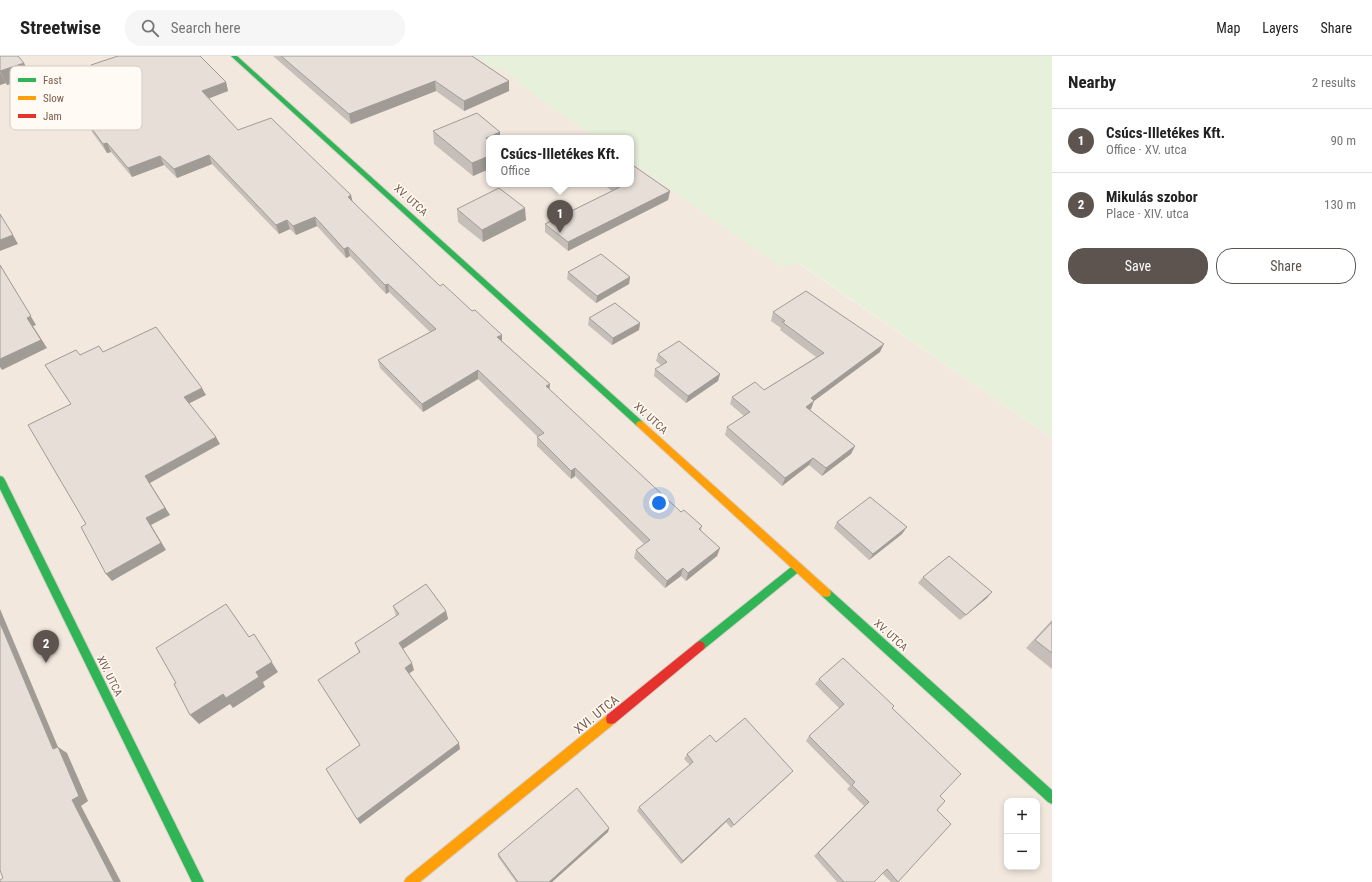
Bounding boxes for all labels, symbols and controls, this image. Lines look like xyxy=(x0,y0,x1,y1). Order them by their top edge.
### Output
search box xyxy=(125,10,405,46)
text: Streetwise xyxy=(20,16,101,39)
icon: search xyxy=(139,17,161,39)
text: Search here xyxy=(171,19,241,37)
text: Map xyxy=(1216,20,1240,36)
text: Layers xyxy=(1262,20,1299,36)
text: Share xyxy=(1321,20,1352,36)
legend xyxy=(10,66,142,130)
text: Nearby xyxy=(1068,72,1116,92)
text: Fast xyxy=(43,74,62,87)
text: 2 results xyxy=(1312,75,1356,90)
text: Slow xyxy=(43,92,64,105)
text: Jam xyxy=(43,110,62,123)
text: Csúcs-Illetékes Kft. xyxy=(1106,124,1225,142)
text: 1 xyxy=(1078,133,1084,148)
text: 90 m xyxy=(1330,133,1356,148)
popup xyxy=(486,135,634,187)
text: Office · XV. utca xyxy=(1106,142,1187,157)
text: Csúcs-Illetékes Kft. xyxy=(500,145,620,163)
text: Office xyxy=(500,163,530,178)
street label: XV. UTCA xyxy=(391,182,431,219)
text: Mikulás szobor xyxy=(1106,188,1198,206)
text: 2 xyxy=(1078,197,1084,212)
text: 130 m xyxy=(1324,197,1356,212)
pin: 1 xyxy=(547,200,573,233)
text: Place · XIV. utca xyxy=(1106,206,1189,221)
button: Save xyxy=(1068,248,1208,284)
button: Share xyxy=(1216,248,1356,284)
street label: XV. UTCA xyxy=(631,400,671,437)
your location xyxy=(649,493,669,513)
street label: XV. UTCA xyxy=(871,617,911,654)
pin: 2 xyxy=(33,630,59,663)
street label: XIV. UTCA xyxy=(94,654,125,699)
street label: XVI. UTCA xyxy=(571,692,622,737)
map controls xyxy=(1004,798,1040,870)
button: + xyxy=(1004,798,1040,834)
button: − xyxy=(1004,834,1040,870)

